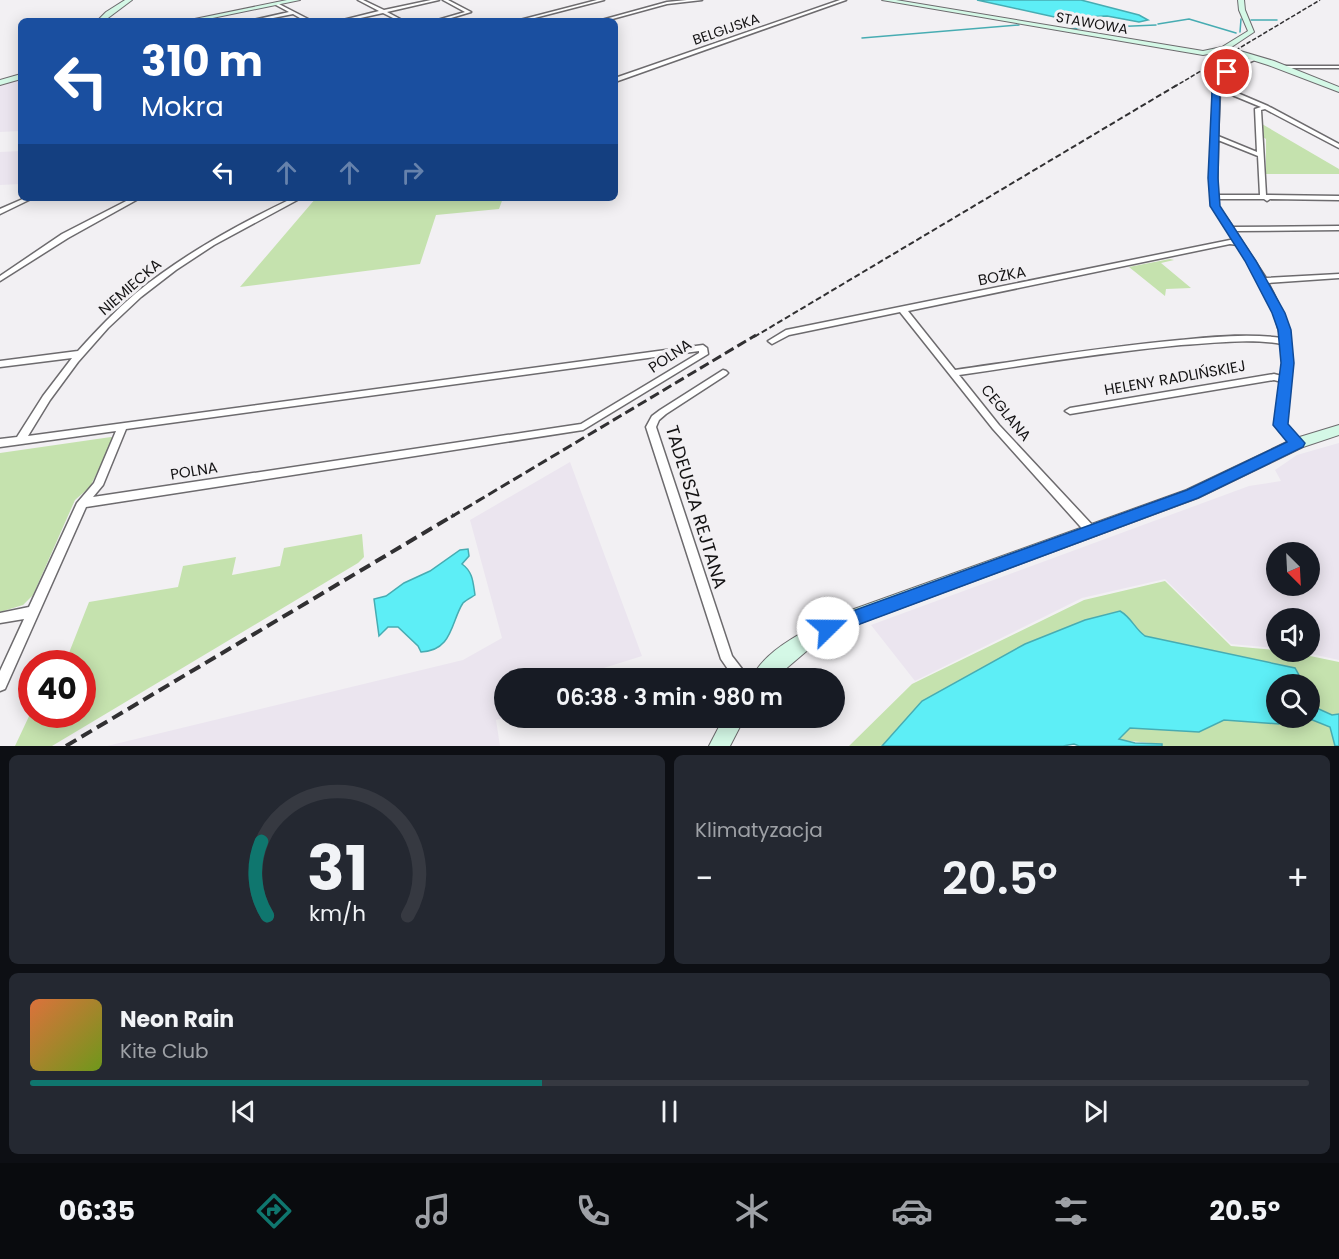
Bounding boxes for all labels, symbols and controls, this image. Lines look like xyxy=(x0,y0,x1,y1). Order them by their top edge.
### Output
street label: STAWOWA xyxy=(1054,7,1130,39)
street label: BELGIJSKA xyxy=(690,8,762,50)
text: 310 m xyxy=(141,32,263,91)
icon: left xyxy=(42,42,120,120)
pin xyxy=(1201,46,1252,97)
icon: arrive xyxy=(1210,55,1243,88)
text: Mokra xyxy=(141,88,224,125)
icon: left xyxy=(207,156,240,189)
icon: ahead xyxy=(270,156,303,189)
icon: ahead xyxy=(333,156,366,189)
icon: right xyxy=(396,156,429,189)
street label: NIEMIECKA xyxy=(94,253,166,320)
street label: BOŻKA xyxy=(976,261,1028,290)
street label: POLNA xyxy=(644,334,695,378)
street label: HELENY RADLIŃSKIEJ xyxy=(1103,355,1247,400)
street label: CEGLANA xyxy=(976,380,1036,446)
street label: TADEUSZA REJTANA xyxy=(660,422,733,592)
street label: POLNA xyxy=(169,456,219,485)
north arrow xyxy=(1266,542,1320,596)
map controls xyxy=(1266,542,1320,728)
position arrow xyxy=(796,596,860,660)
button: sound xyxy=(1266,608,1320,662)
speed limit sign: 40 xyxy=(18,650,96,728)
button: search xyxy=(1266,674,1320,728)
text: 06:38 · 3 min · 980 m xyxy=(556,682,783,713)
text: Klimatyzacja xyxy=(695,816,823,844)
text: 31 xyxy=(306,824,368,912)
text: 20.5° xyxy=(942,847,1058,910)
text: − xyxy=(695,855,713,902)
text: + xyxy=(1286,855,1309,902)
text: km/h xyxy=(308,899,366,930)
text: Neon Rain xyxy=(120,1004,234,1035)
text: Kite Club xyxy=(120,1037,209,1065)
icon: previous xyxy=(227,1095,260,1128)
icon: pause xyxy=(653,1095,686,1128)
icon: next xyxy=(1079,1095,1112,1128)
icon: directions xyxy=(253,1190,295,1232)
icon: music xyxy=(412,1190,454,1232)
icon: phone xyxy=(572,1190,614,1232)
icon: climate xyxy=(731,1190,773,1232)
icon: car xyxy=(891,1190,933,1232)
icon: filters xyxy=(1050,1190,1092,1232)
text: 06:35 xyxy=(59,1192,135,1229)
text: 20.5° xyxy=(1209,1192,1280,1229)

